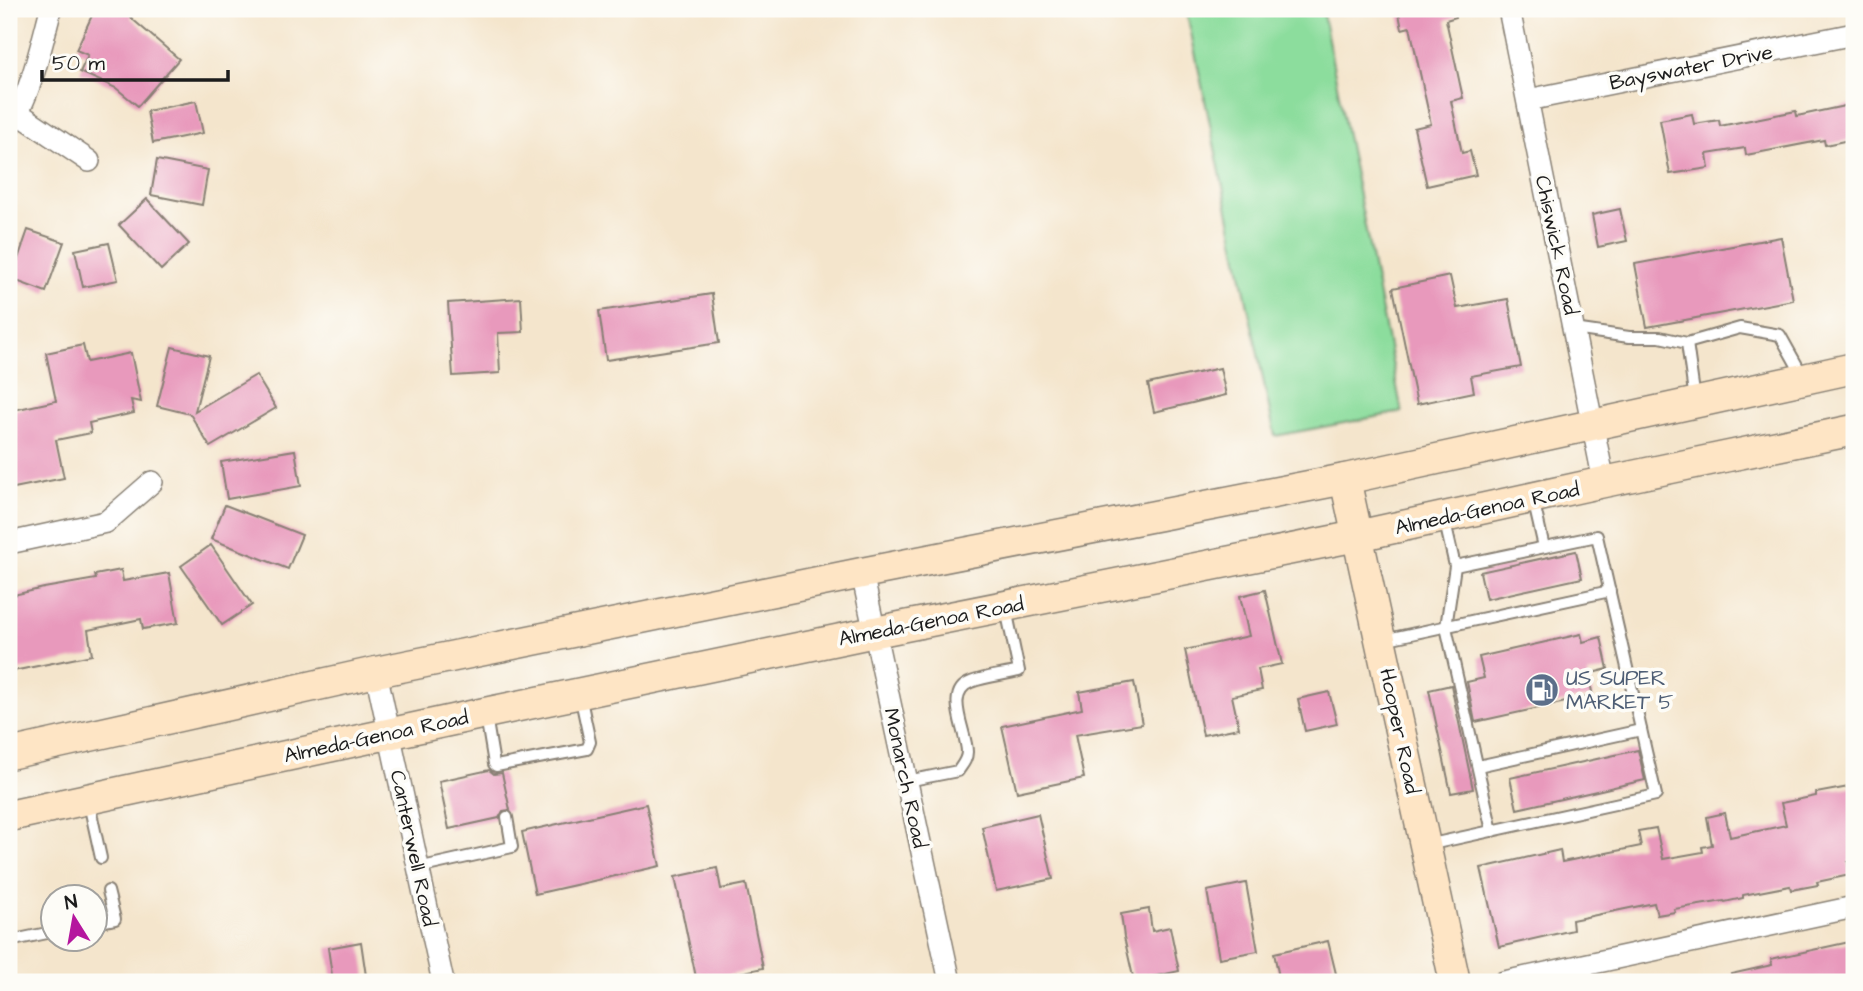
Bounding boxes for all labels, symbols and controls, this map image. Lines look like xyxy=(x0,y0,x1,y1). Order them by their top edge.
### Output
street label: Bayswater Drive xyxy=(1607,37,1776,100)
scale bar xyxy=(42,38,228,82)
text: 50 m xyxy=(52,49,106,78)
street label: Chiswick Road xyxy=(1528,173,1586,318)
street label: Almeda-Genoa Road xyxy=(1392,475,1582,542)
street label: Almeda-Genoa Road xyxy=(836,589,1026,654)
place label: US SUPER MARKET 5 xyxy=(1566,664,1673,717)
street label: Hooper Road xyxy=(1371,666,1427,797)
fuel station icon: US SUPER MARKET 5 xyxy=(1523,671,1561,709)
street label: Almeda-Genoa Road xyxy=(281,703,471,770)
street label: Monarch Road xyxy=(877,705,935,851)
street label: Canterwell Road xyxy=(383,767,444,929)
north arrow xyxy=(38,883,108,953)
text: N xyxy=(63,888,80,917)

